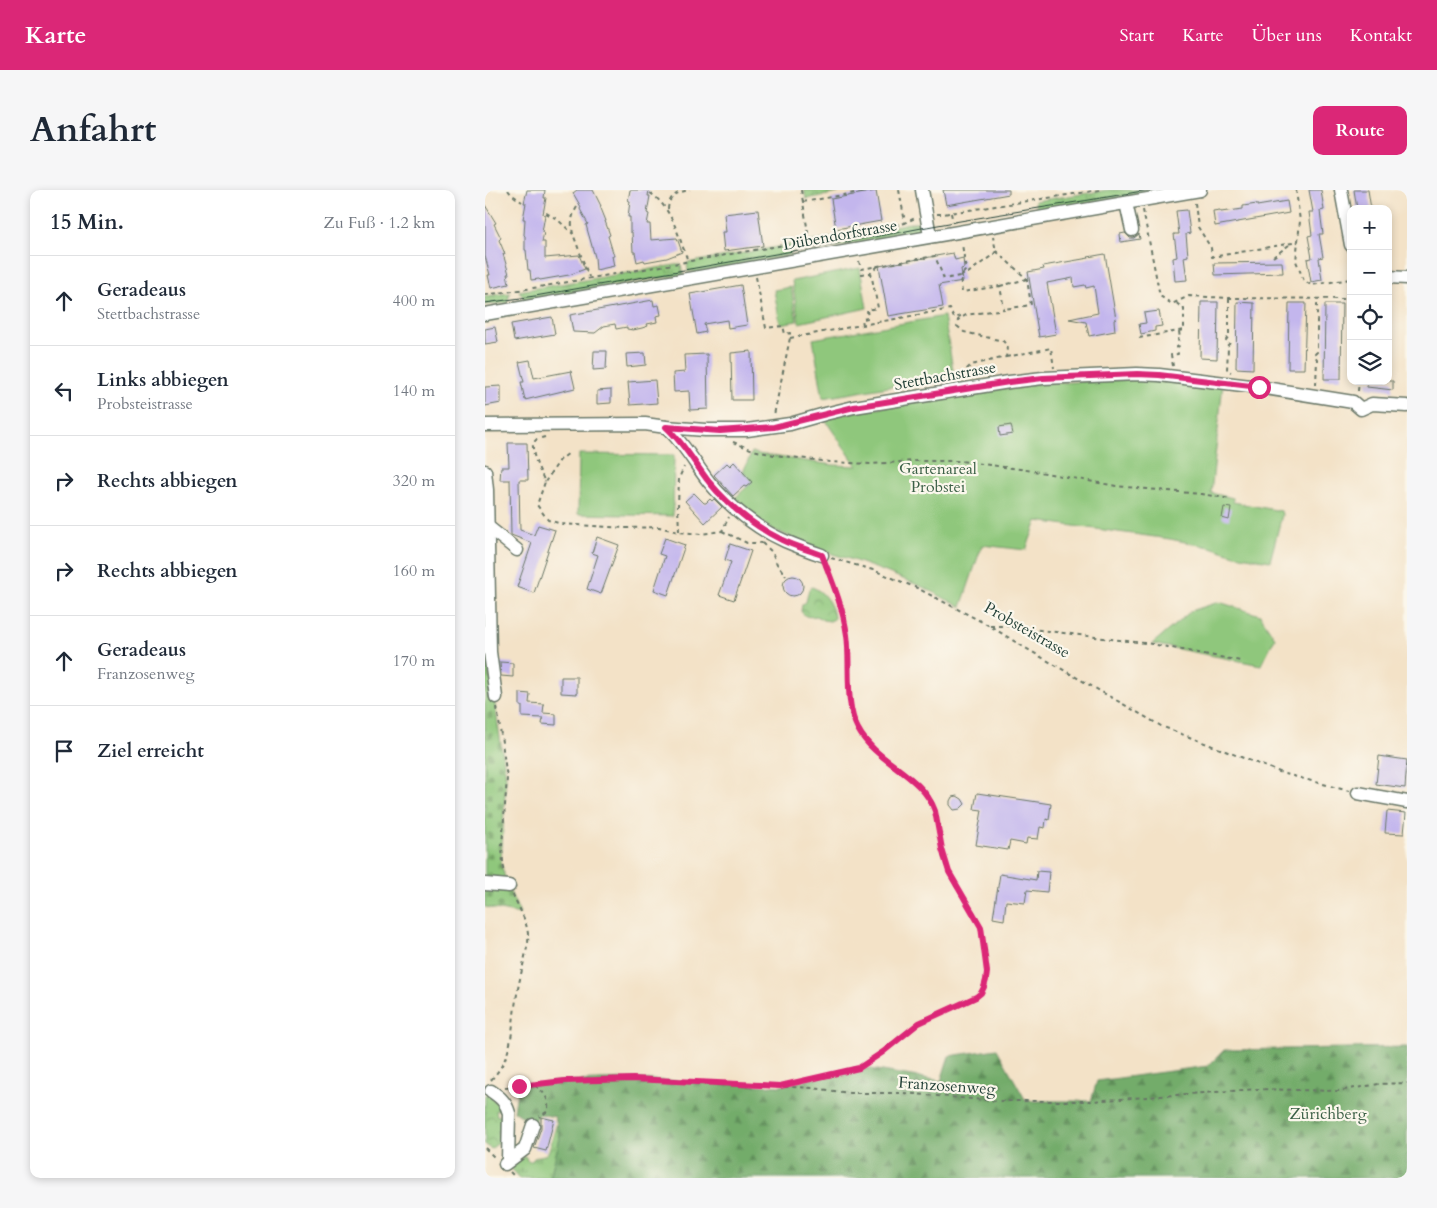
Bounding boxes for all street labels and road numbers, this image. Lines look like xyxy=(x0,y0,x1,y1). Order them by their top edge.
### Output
street label: Dübendorfstrasse xyxy=(781,214,899,256)
street label: Stettbachstrasse xyxy=(892,356,998,396)
street label: Probsteistrasse xyxy=(980,597,1074,663)
street label: Franzosenweg xyxy=(898,1072,996,1100)

